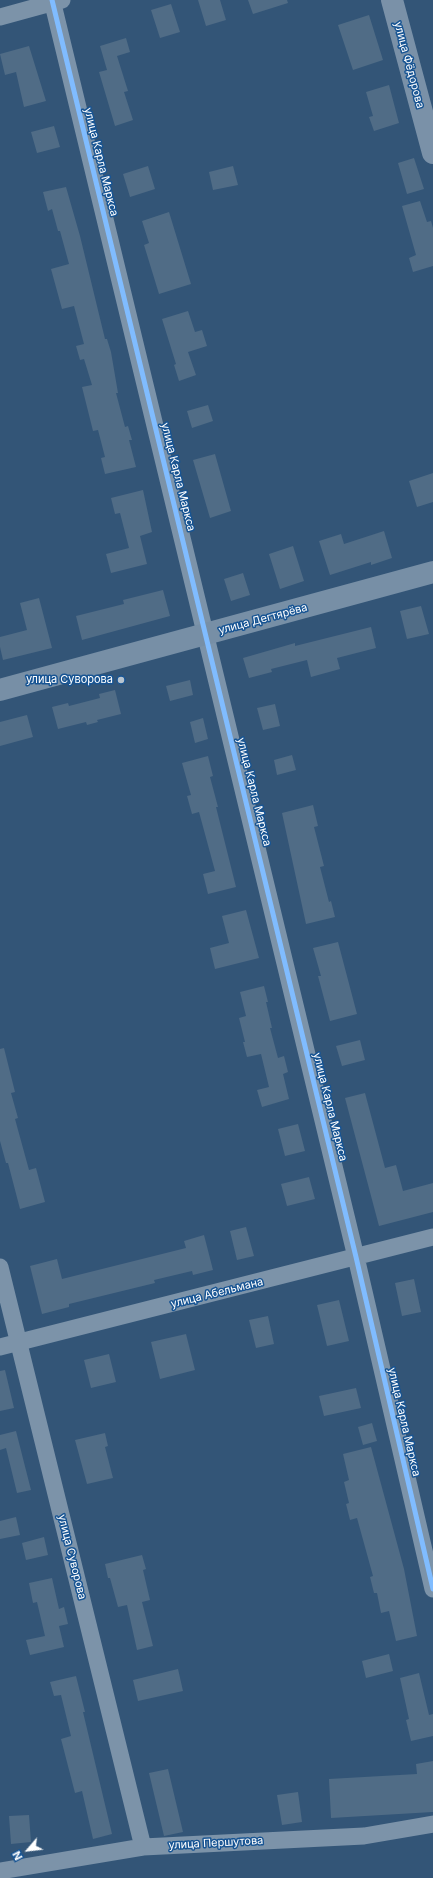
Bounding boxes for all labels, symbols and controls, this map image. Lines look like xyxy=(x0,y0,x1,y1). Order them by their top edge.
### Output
street label: улица Фёдорова xyxy=(391,20,427,110)
street label: улица Карла Маркса xyxy=(81,106,121,218)
street label: улица Карла Маркса xyxy=(158,421,198,533)
street label: улица Дегтярёва xyxy=(217,601,309,637)
place label: улица Суворова xyxy=(26,673,113,687)
marker: улица Суворова xyxy=(116,675,126,685)
street label: улица Карла Маркса xyxy=(234,736,274,848)
street label: улица Карла Маркса xyxy=(310,1051,350,1163)
street label: улица Абельмана xyxy=(169,1275,265,1311)
street label: улица Карла Маркса xyxy=(385,1366,423,1478)
street label: улица Суворова xyxy=(55,1513,89,1601)
north arrow xyxy=(8,1830,48,1870)
street label: улица Першутова xyxy=(168,1834,264,1852)
text: N xyxy=(9,1849,26,1863)

